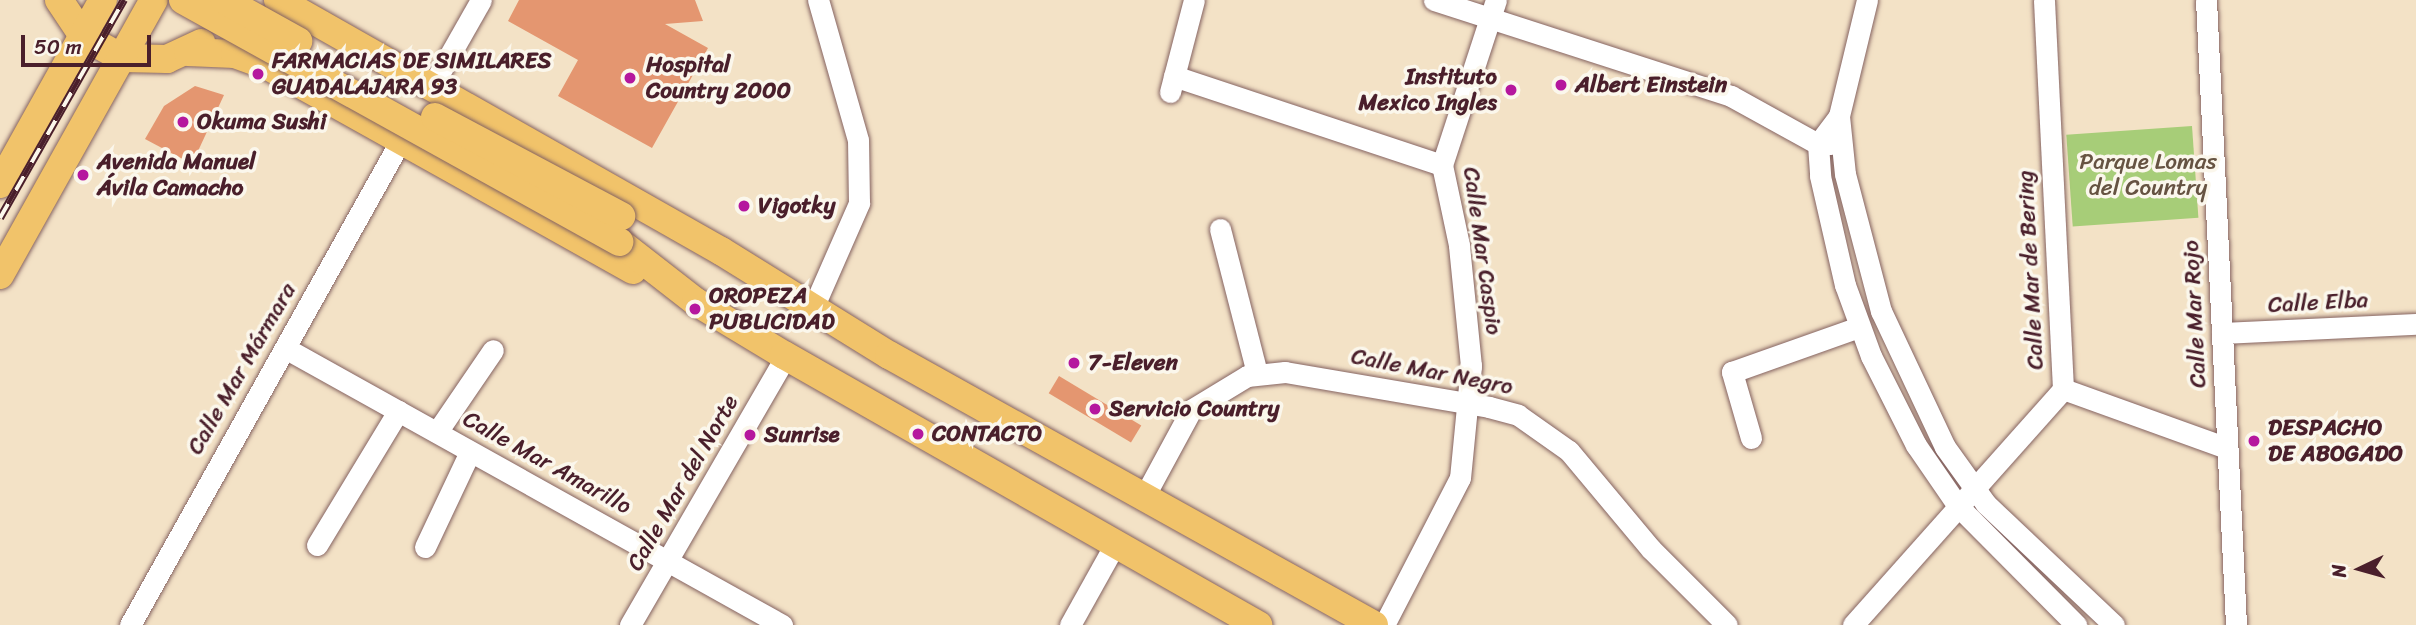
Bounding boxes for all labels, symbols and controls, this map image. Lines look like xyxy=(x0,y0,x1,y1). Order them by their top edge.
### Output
scale bar xyxy=(24,21,154,65)
text: 50 m xyxy=(34,28,82,66)
place label: FARMACIAS DE SIMILARES GUADALAJARA 93 xyxy=(272,47,552,101)
place label: Hospital Country 2000 xyxy=(646,51,791,105)
place label: Instituto Mexico Ingles xyxy=(1357,63,1497,117)
marker: FARMACIAS DE SIMILARES GUADALAJARA 93 xyxy=(250,66,266,82)
marker: Hospital Country 2000 xyxy=(620,68,640,88)
place label: Albert Einstein xyxy=(1575,71,1728,99)
marker: Albert Einstein xyxy=(1553,77,1569,93)
marker: Instituto Mexico Ingles xyxy=(1503,82,1519,98)
place label: Okuma Sushi xyxy=(197,108,327,136)
marker: Okuma Sushi xyxy=(175,114,191,130)
place label: Avenida Manuel Ávila Camacho xyxy=(97,148,256,202)
park label: Parque Lomas del Country xyxy=(2079,148,2217,202)
street label: Calle Mar Caspio xyxy=(1457,165,1507,337)
marker: Avenida Manuel Ávila Camacho xyxy=(75,167,91,183)
street label: Calle Mar de Bering xyxy=(2012,170,2050,370)
place label: Vigotky xyxy=(758,192,836,220)
marker: Vigotky xyxy=(736,198,752,214)
street label: Calle Mar Rojo xyxy=(2177,240,2213,388)
street label: Calle Mar Mármara xyxy=(182,279,302,459)
place label: OROPEZA PUBLICIDAD xyxy=(709,282,835,336)
street label: Calle Elba xyxy=(2267,287,2369,319)
marker: OROPEZA PUBLICIDAD xyxy=(687,301,703,317)
street label: Calle Mar Negro xyxy=(1349,343,1515,401)
place label: 7-Eleven xyxy=(1088,349,1178,377)
marker: 7-Eleven xyxy=(1066,355,1082,371)
street label: Calle Mar del Norte xyxy=(622,390,744,576)
place label: Servicio Country xyxy=(1109,395,1279,423)
marker: Servicio Country xyxy=(1087,401,1103,417)
street label: Calle Mar Amarillo xyxy=(458,406,636,520)
place label: DESPACHO DE ABOGADO xyxy=(2268,414,2403,468)
place label: CONTACTO xyxy=(932,420,1042,448)
place label: Sunrise xyxy=(764,421,839,449)
marker: CONTACTO xyxy=(910,426,926,442)
marker: Sunrise xyxy=(742,427,758,443)
marker: DESPACHO DE ABOGADO xyxy=(2246,433,2262,449)
north arrow xyxy=(2325,534,2395,604)
text: N xyxy=(2322,563,2356,579)

